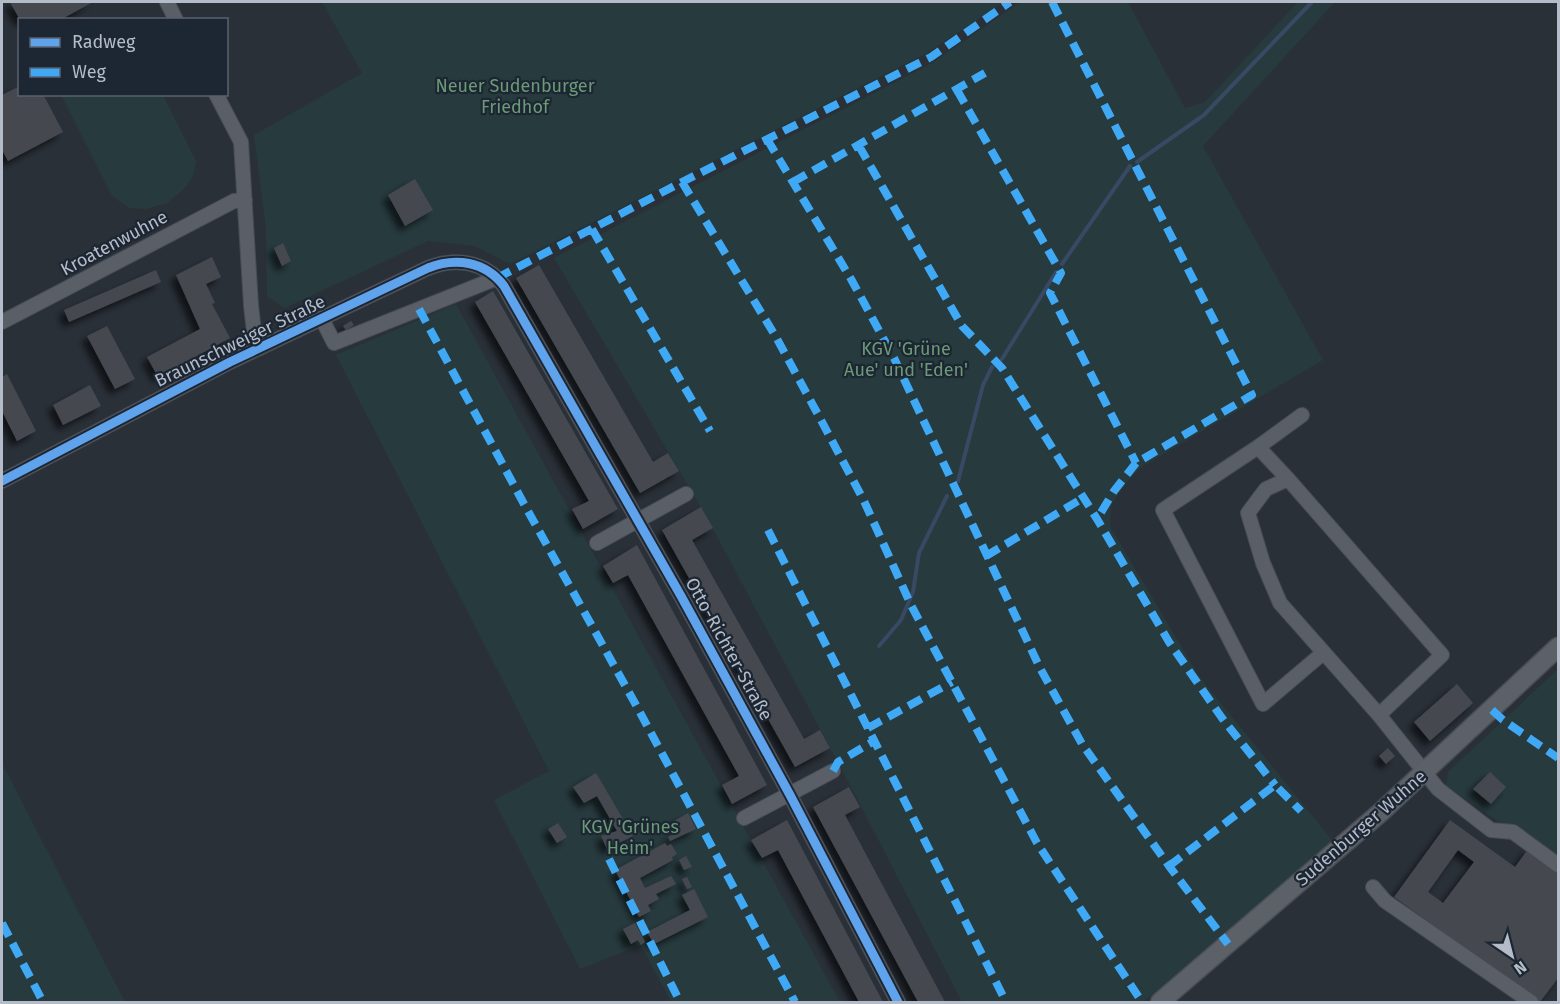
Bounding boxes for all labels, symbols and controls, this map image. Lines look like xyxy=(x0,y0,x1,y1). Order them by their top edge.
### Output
legend xyxy=(18,18,228,96)
text: Radweg xyxy=(72,31,136,53)
text: Weg xyxy=(72,61,106,83)
park label: Neuer Sudenburger Friedhof xyxy=(435,75,595,118)
street label: Kroatenwuhne xyxy=(57,206,171,280)
street label: Braunschweiger Straße xyxy=(151,290,329,392)
park label: KGV 'Grüne Aue' und 'Eden' xyxy=(844,338,968,381)
street label: Otto-Richter-Straße xyxy=(681,574,777,724)
street label: Sudenburger Wuhne xyxy=(1291,765,1431,891)
park label: KGV 'Grünes Heim' xyxy=(581,816,679,859)
north arrow xyxy=(1482,926,1542,986)
text: N xyxy=(1511,957,1530,979)

